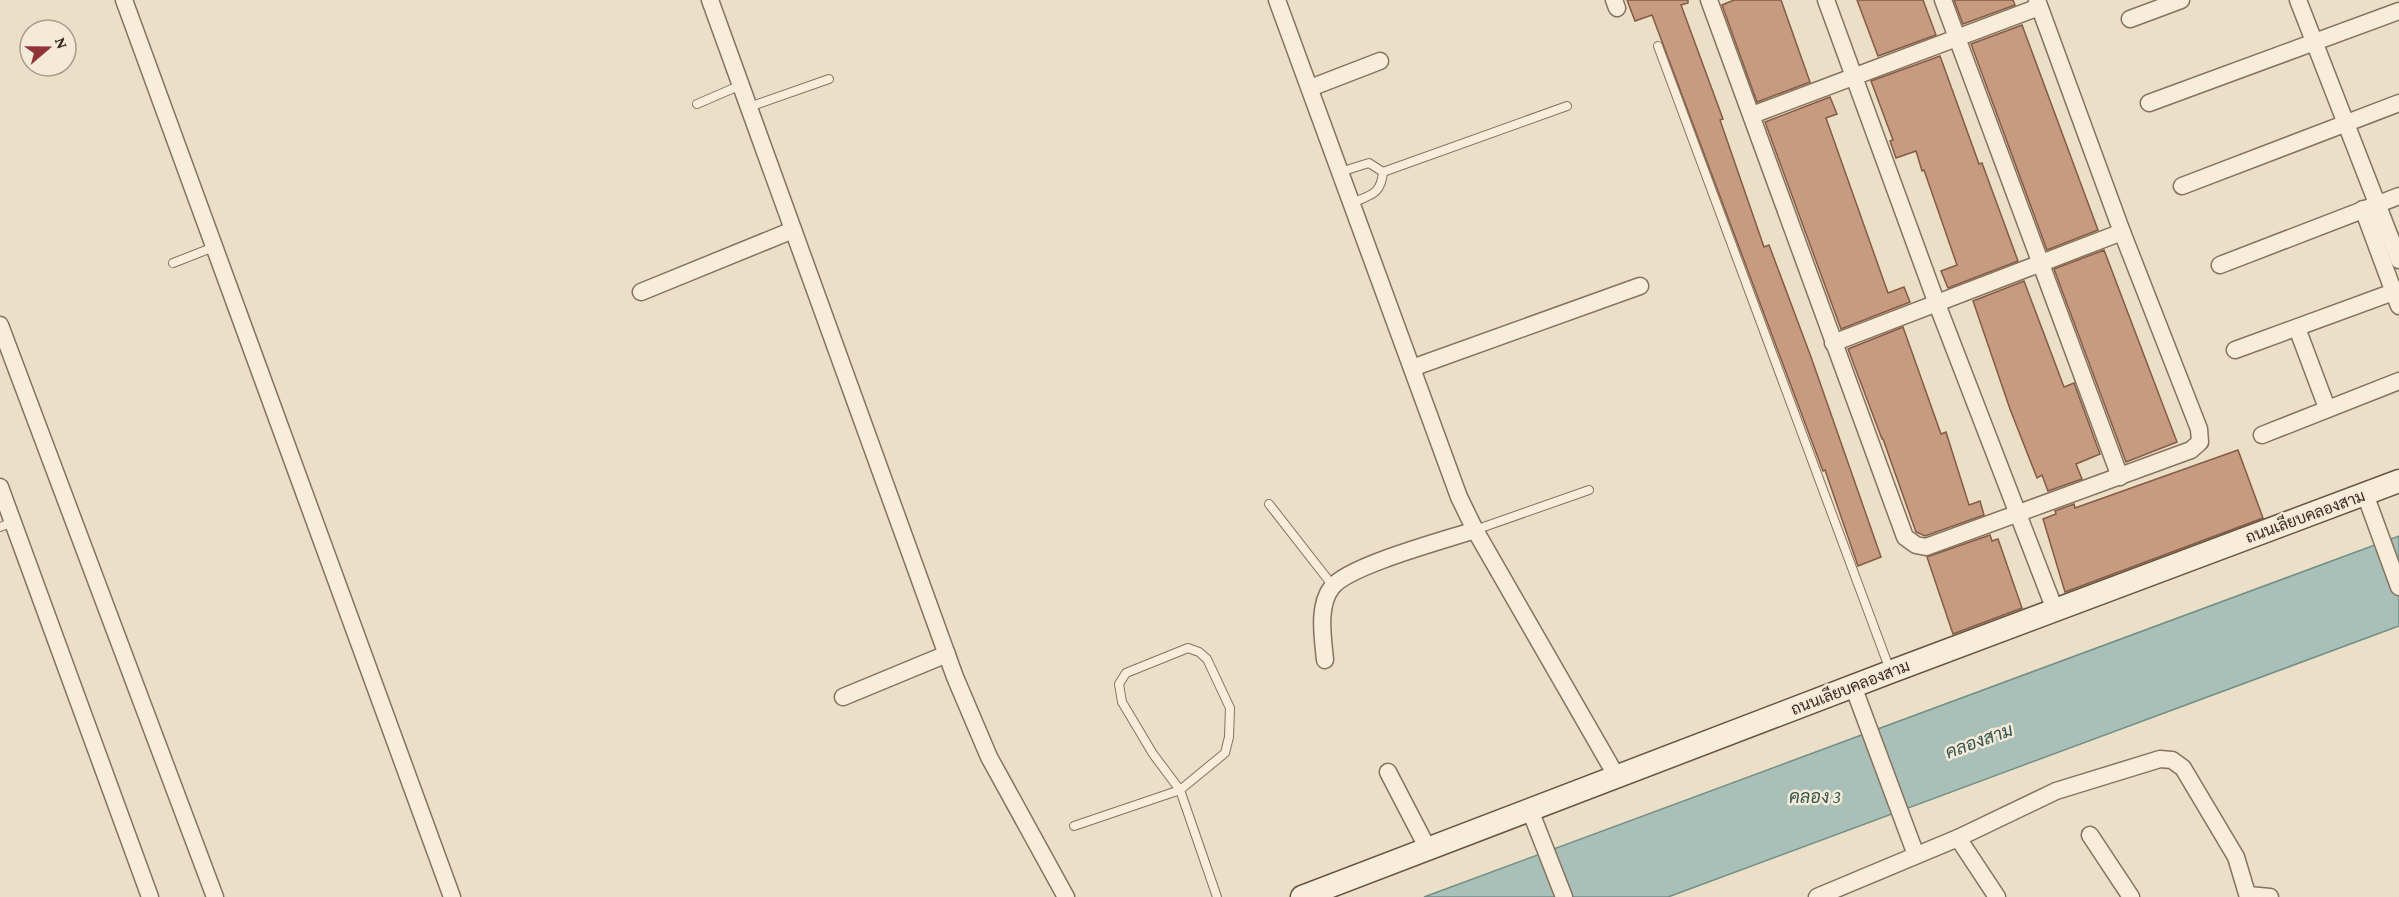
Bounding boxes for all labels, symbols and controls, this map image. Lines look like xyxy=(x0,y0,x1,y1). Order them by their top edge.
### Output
north arrow xyxy=(18,18,78,78)
text: N xyxy=(52,35,72,51)
street label: ถนนเลียบคลองสาม xyxy=(2242,484,2367,546)
street label: ถนนเลียบคลองสาม xyxy=(1787,654,1912,718)
water label: คลองสาม xyxy=(1943,720,2015,762)
water label: คลอง 3 xyxy=(1789,787,1841,807)

